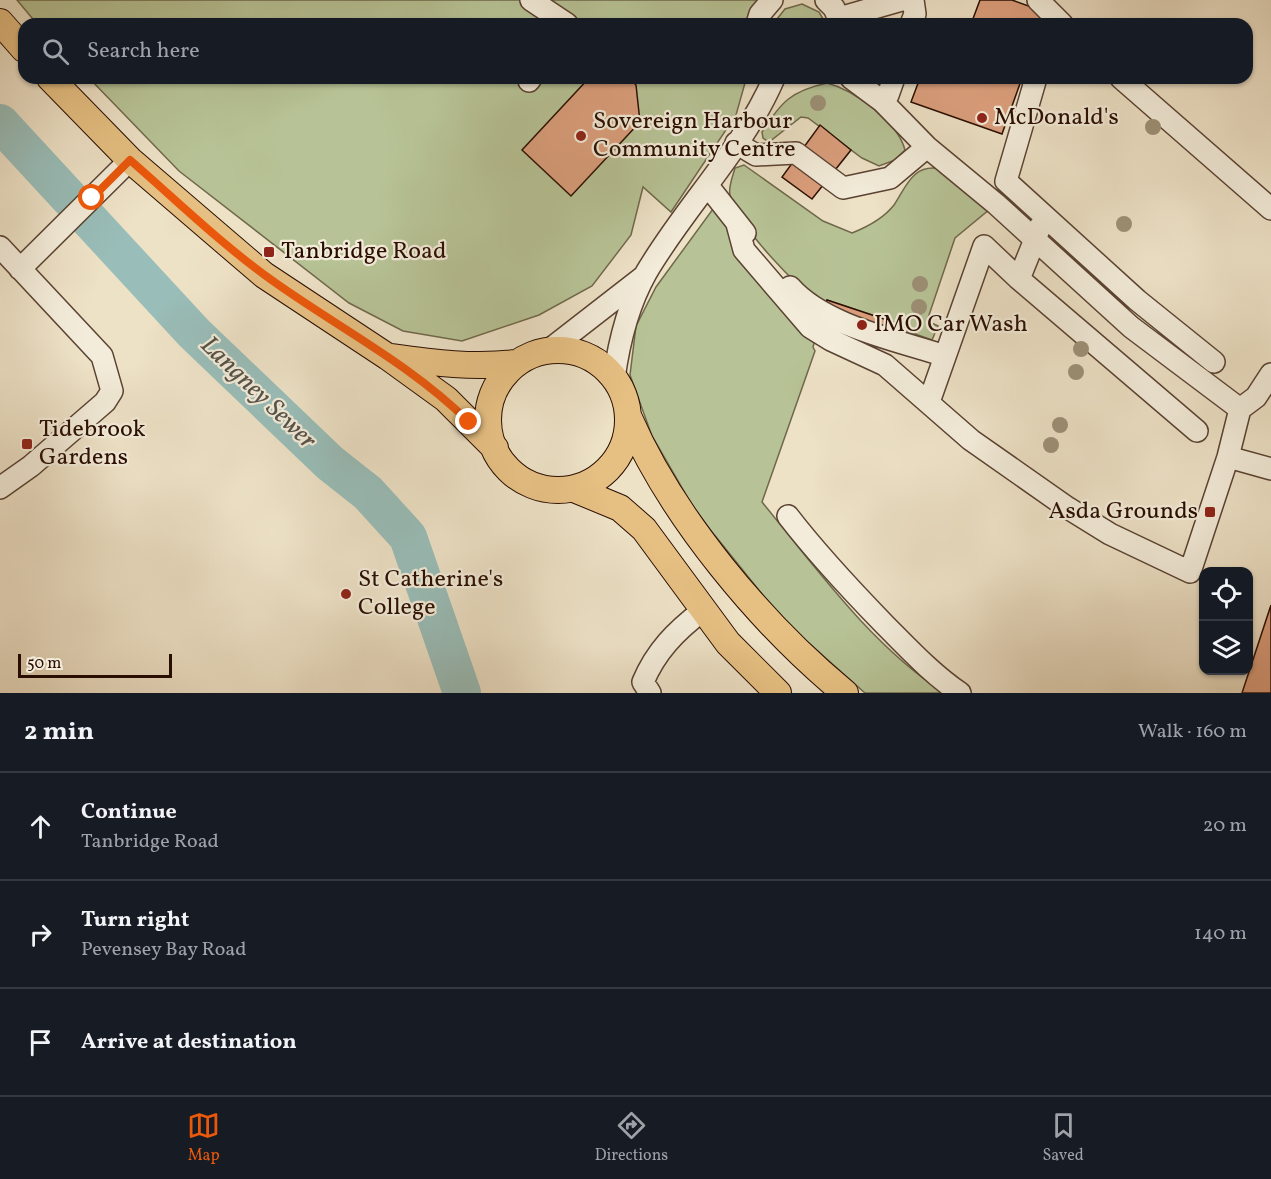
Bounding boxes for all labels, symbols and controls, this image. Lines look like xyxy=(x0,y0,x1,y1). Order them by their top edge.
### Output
search box xyxy=(18,18,1253,84)
icon: search xyxy=(39,35,72,68)
text: Search here xyxy=(87,36,200,67)
place label: McDonald's xyxy=(994,101,1119,135)
place label: Sovereign Harbour Community Centre xyxy=(593,105,796,167)
marker: McDonald's xyxy=(975,111,989,125)
marker: Sovereign Harbour Community Centre xyxy=(574,129,588,143)
route start xyxy=(78,184,104,210)
place label: Tanbridge Road xyxy=(281,235,446,269)
marker: Tanbridge Road xyxy=(262,245,276,259)
place label: IMO Car Wash xyxy=(874,308,1028,342)
marker: IMO Car Wash xyxy=(855,318,869,332)
water label: Langney Sewer xyxy=(192,328,324,458)
route end xyxy=(455,408,481,434)
place label: Tidebrook Gardens xyxy=(39,413,146,475)
marker: Tidebrook Gardens xyxy=(20,437,34,451)
place label: Asda Grounds xyxy=(1049,495,1198,529)
marker: Asda Grounds xyxy=(1203,505,1217,519)
place label: St Catherine's College xyxy=(358,563,503,625)
map controls xyxy=(1199,567,1253,675)
button: locate xyxy=(1199,567,1253,621)
marker: St Catherine's College xyxy=(339,587,353,601)
button: layers xyxy=(1199,621,1253,675)
scale bar xyxy=(18,651,172,678)
text: 50 m xyxy=(27,653,61,675)
text: 2 min xyxy=(24,714,94,750)
text: Walk · 160 m xyxy=(1138,718,1247,746)
text: Continue xyxy=(81,797,177,828)
icon: ahead xyxy=(24,810,57,843)
text: 20 m xyxy=(1203,812,1247,840)
text: Tanbridge Road xyxy=(81,828,219,856)
text: Turn right xyxy=(81,905,189,936)
icon: right xyxy=(24,918,57,951)
text: 140 m xyxy=(1194,920,1247,948)
text: Pevensey Bay Road xyxy=(81,936,247,964)
icon: arrive xyxy=(24,1026,57,1059)
text: Arrive at destination xyxy=(81,1027,297,1058)
tab: Map xyxy=(187,1109,220,1167)
tab: Directions xyxy=(595,1109,668,1167)
tab: Saved xyxy=(1043,1109,1084,1167)

